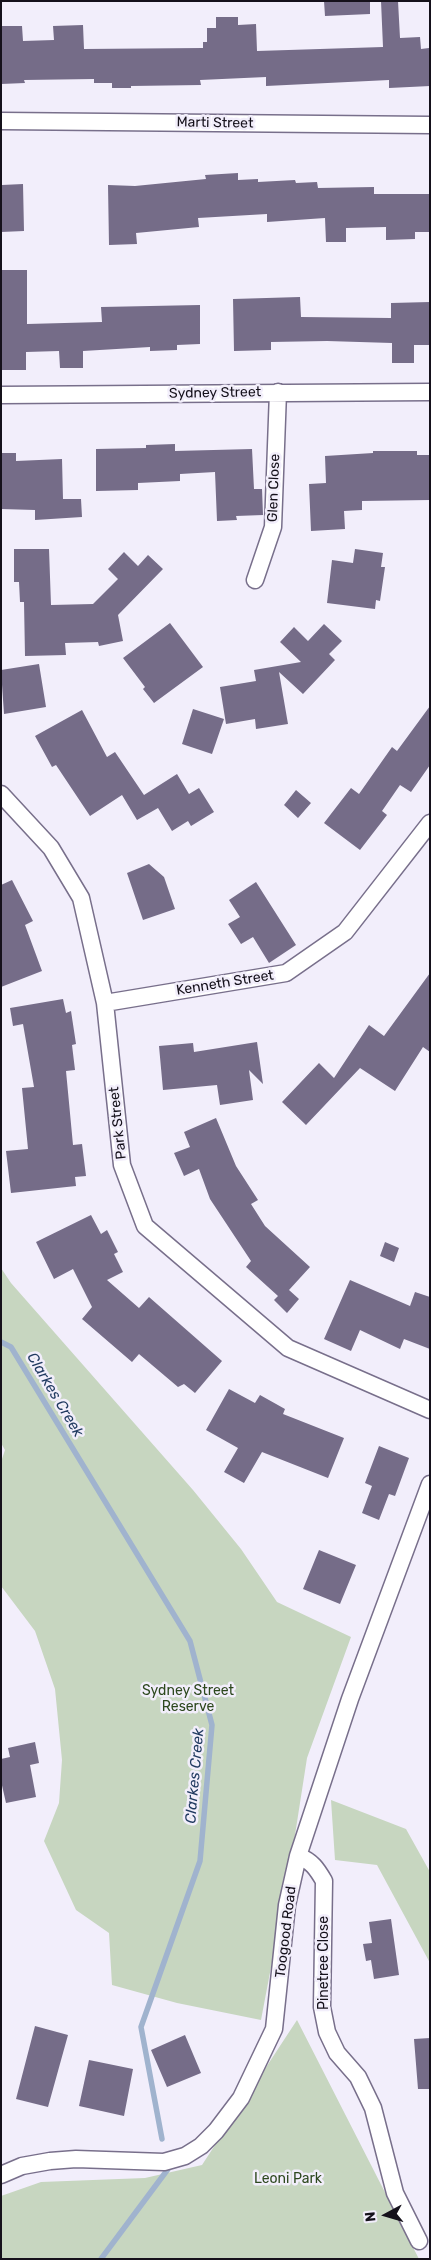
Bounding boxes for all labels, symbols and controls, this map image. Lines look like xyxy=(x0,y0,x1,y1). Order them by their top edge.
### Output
street label: Marti Street xyxy=(176,114,254,132)
street label: Sydney Street xyxy=(169,384,261,402)
street label: Glen Close xyxy=(264,454,284,522)
street label: Kenneth Street xyxy=(175,967,275,999)
street label: Park Street xyxy=(106,1086,130,1160)
water label: Clarkes Creek xyxy=(23,1349,87,1441)
park label: Sydney Street Reserve xyxy=(142,1683,234,1715)
water label: Clarkes Creek xyxy=(182,1728,208,1824)
street label: Toogood Road xyxy=(272,1885,300,1979)
street label: Pinetree Close xyxy=(316,1916,332,2010)
park label: Leoni Park xyxy=(254,2171,322,2187)
north arrow xyxy=(361,2190,411,2240)
text: N xyxy=(362,2211,380,2223)

